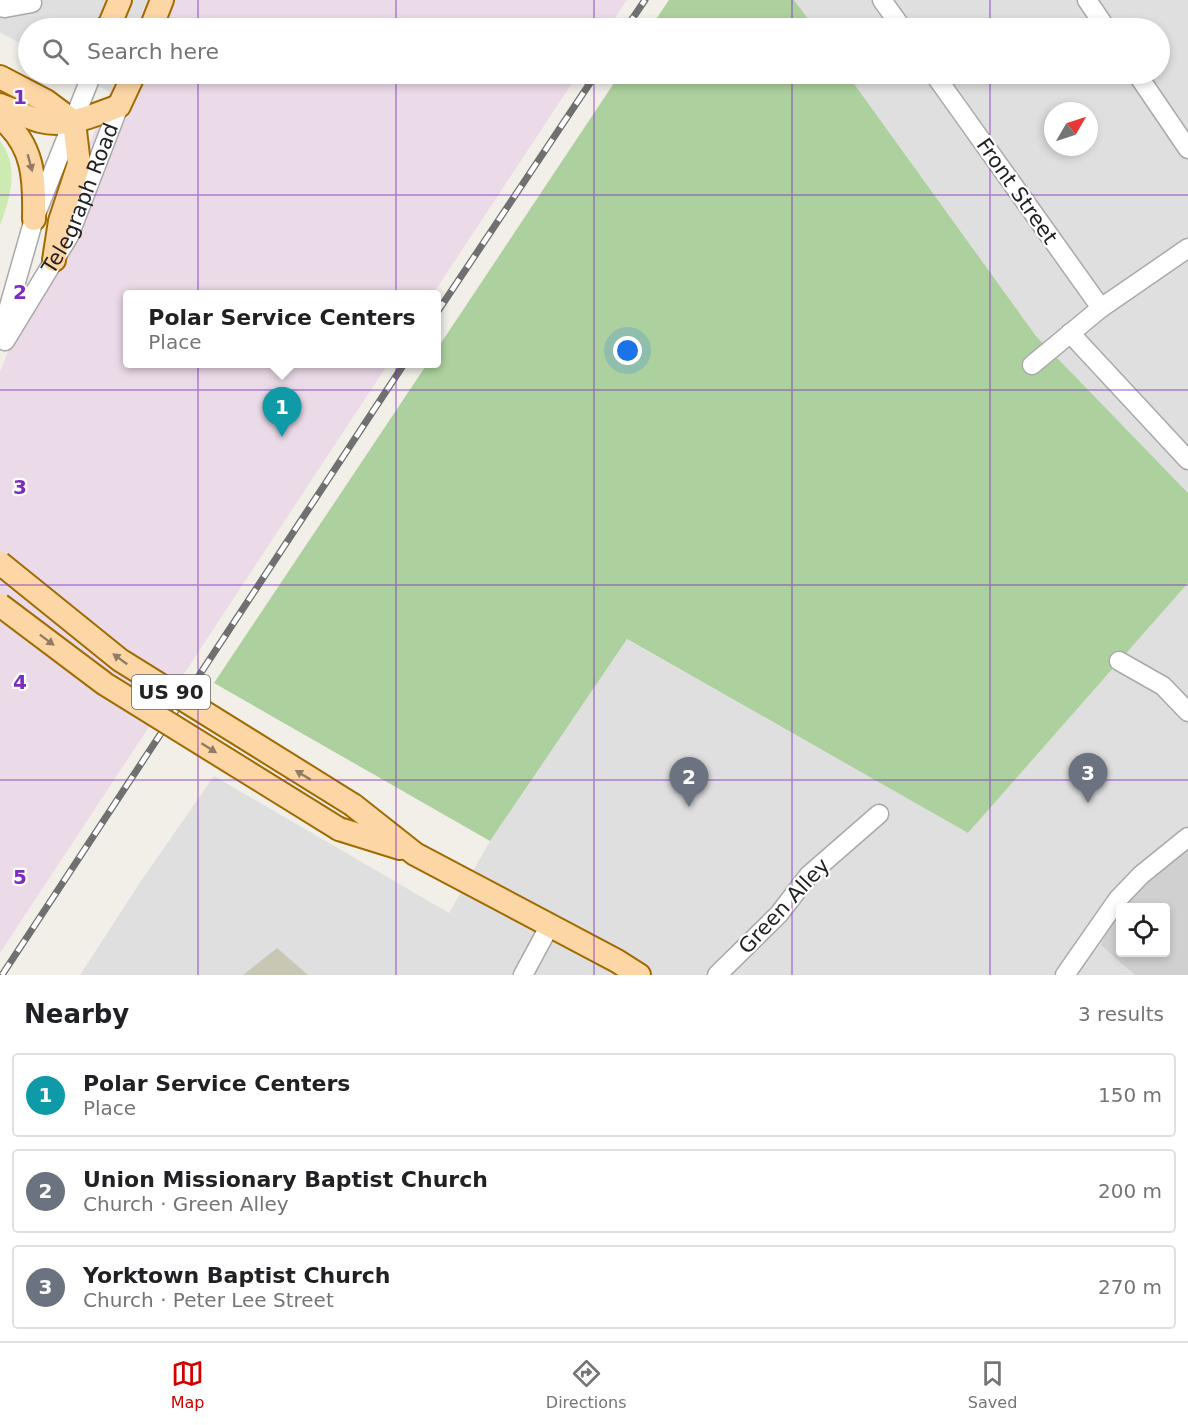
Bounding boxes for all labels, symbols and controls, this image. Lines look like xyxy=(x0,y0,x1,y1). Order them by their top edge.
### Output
search box xyxy=(18,18,1170,84)
icon: search xyxy=(39,35,72,68)
text: Search here xyxy=(87,39,219,64)
text: 1 xyxy=(13,85,27,109)
north arrow xyxy=(1044,102,1098,156)
street label: Telegraph Road xyxy=(36,120,123,279)
street label: Front Street xyxy=(972,133,1062,249)
one-way arrow xyxy=(26,154,35,172)
text: 2 xyxy=(13,280,27,304)
popup xyxy=(123,290,441,368)
text: Polar Service Centers xyxy=(148,305,416,330)
text: Place xyxy=(148,330,202,354)
your location xyxy=(613,336,642,365)
pin: 1 xyxy=(262,388,302,437)
text: 3 xyxy=(13,475,27,499)
one-way arrow xyxy=(39,634,54,646)
one-way arrow xyxy=(113,653,129,665)
text: 4 xyxy=(13,670,27,694)
road number: US 90 xyxy=(132,675,210,709)
one-way arrow xyxy=(201,743,217,754)
pin: 3 xyxy=(1068,754,1108,803)
pin: 2 xyxy=(670,758,708,807)
one-way arrow xyxy=(295,769,311,780)
street label: Green Alley xyxy=(734,853,834,959)
text: 5 xyxy=(13,865,27,889)
map controls xyxy=(1116,903,1170,957)
button: locate xyxy=(1116,903,1170,957)
text: Nearby xyxy=(24,999,129,1029)
text: 3 results xyxy=(1078,1002,1164,1026)
text: Polar Service Centers xyxy=(83,1071,350,1096)
text: 1 xyxy=(39,1083,52,1107)
text: 150 m xyxy=(1098,1083,1162,1107)
text: Place xyxy=(83,1096,136,1120)
text: Union Missionary Baptist Church xyxy=(83,1167,488,1192)
text: 2 xyxy=(39,1179,52,1203)
text: 200 m xyxy=(1098,1179,1162,1203)
text: Church · Green Alley xyxy=(83,1192,289,1216)
text: Yorktown Baptist Church xyxy=(83,1263,391,1288)
text: 3 xyxy=(39,1275,52,1299)
text: 270 m xyxy=(1098,1275,1162,1299)
text: Church · Peter Lee Street xyxy=(83,1288,334,1312)
tab: Map xyxy=(171,1357,204,1412)
tab: Directions xyxy=(546,1357,626,1412)
tab: Saved xyxy=(968,1357,1017,1412)

